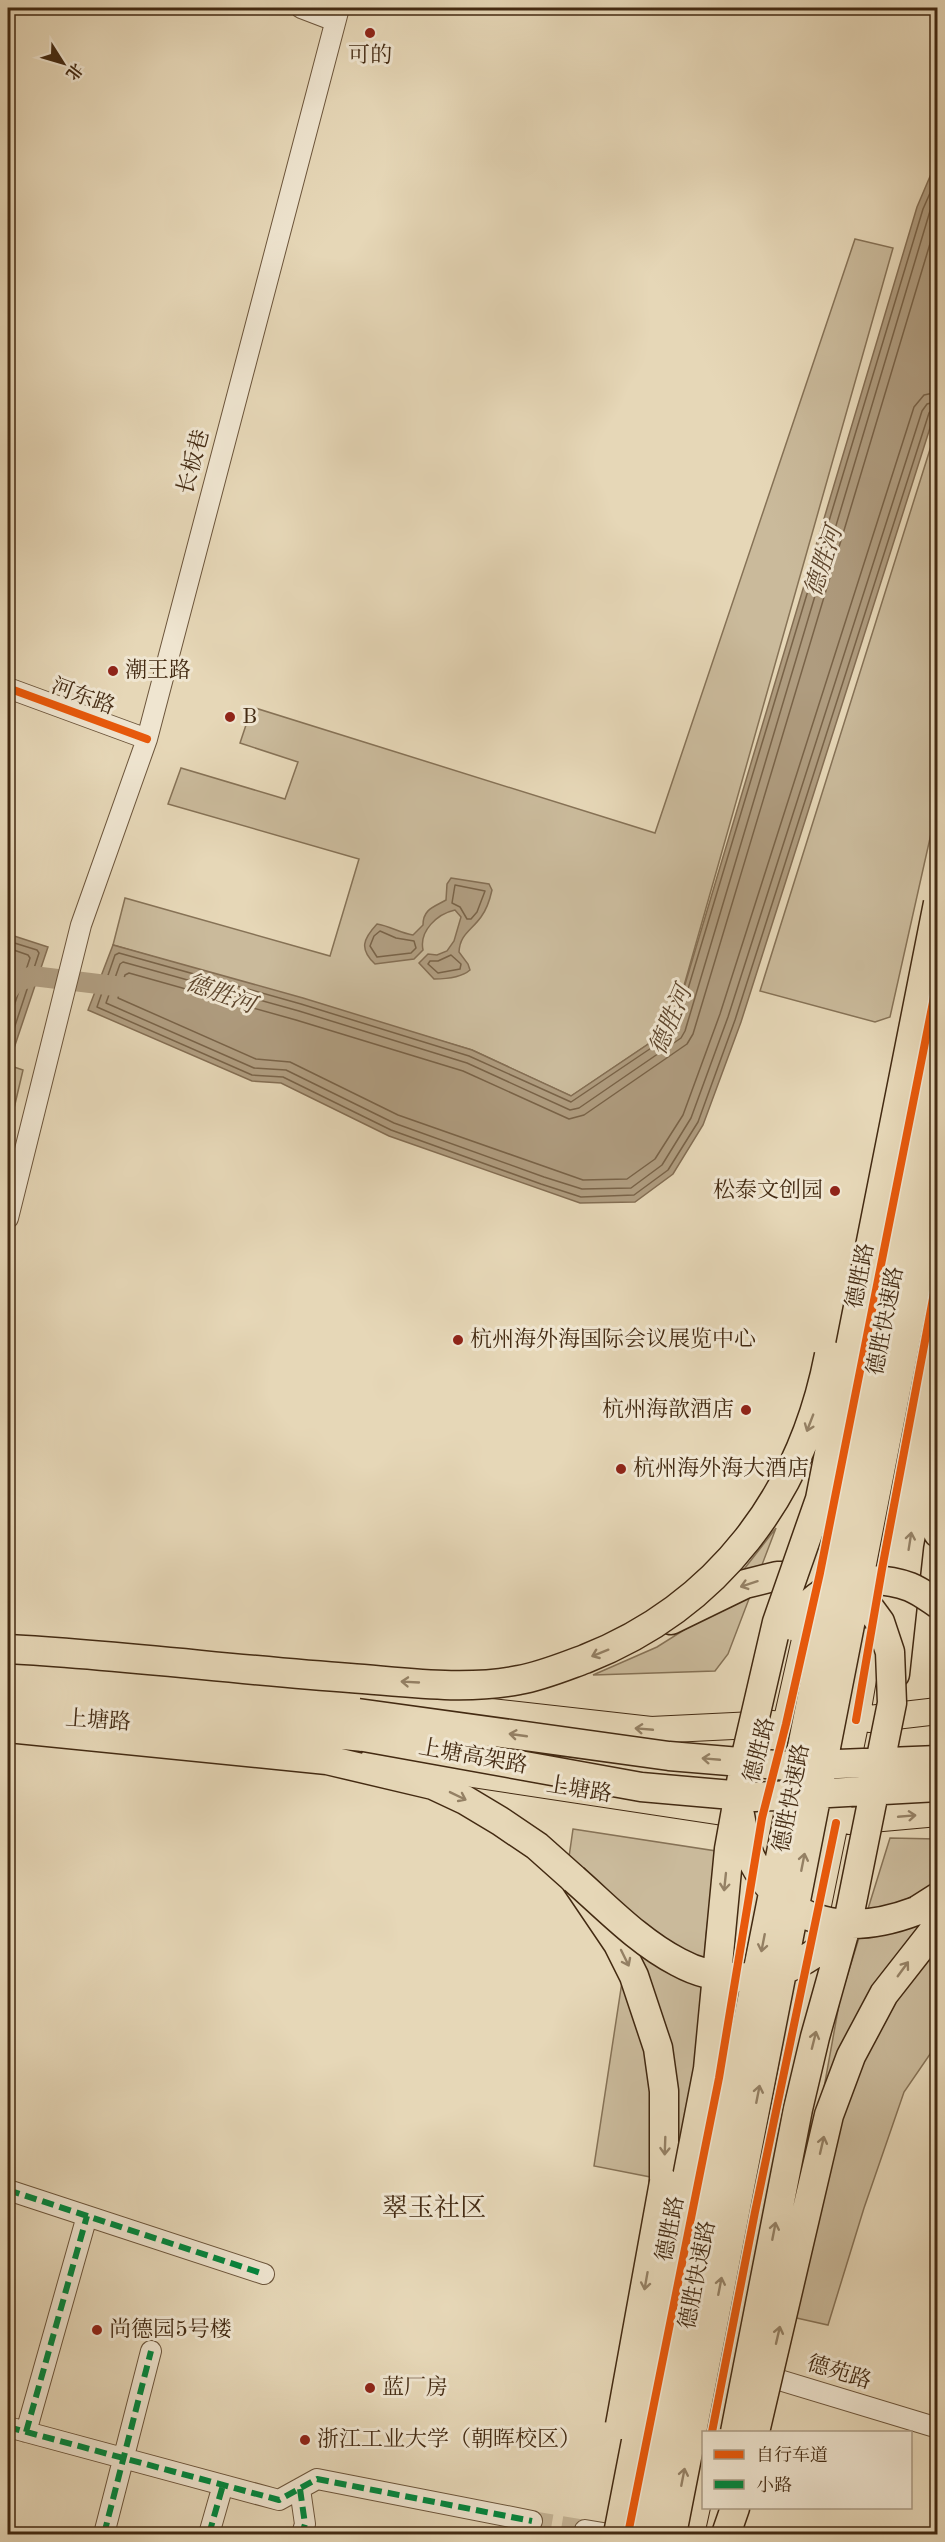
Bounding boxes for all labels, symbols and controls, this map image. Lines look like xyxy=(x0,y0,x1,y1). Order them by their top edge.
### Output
marker: 可的 xyxy=(363,26,377,40)
north arrow xyxy=(33,33,93,93)
place label: 可的 xyxy=(348,43,392,67)
text: 北 xyxy=(62,60,86,83)
street label: 长板巷 xyxy=(173,427,213,497)
water label: 德胜河 xyxy=(800,519,849,600)
place label: 潮王路 xyxy=(125,658,191,682)
marker: 潮王路 xyxy=(106,664,120,678)
street label: 河东路 xyxy=(48,673,118,719)
place label: B xyxy=(242,706,257,728)
marker: B xyxy=(223,710,237,724)
water label: 德胜河 xyxy=(182,969,263,1020)
water label: 德胜河 xyxy=(644,978,699,1059)
place label: 松泰文创园 xyxy=(713,1178,823,1202)
marker: 松泰文创园 xyxy=(828,1184,842,1198)
street label: 德胜路 xyxy=(842,1241,878,1311)
street label: 德胜快速路 xyxy=(863,1265,907,1377)
place label: 杭州海外海国际会议展览中心 xyxy=(470,1327,756,1351)
marker: 杭州海外海国际会议展览中心 xyxy=(451,1333,465,1347)
place label: 杭州海歆酒店 xyxy=(602,1397,734,1421)
marker: 杭州海歆酒店 xyxy=(739,1403,753,1417)
one-way arrow xyxy=(804,1414,815,1432)
place label: 杭州海外海大酒店 xyxy=(633,1456,809,1480)
marker: 杭州海外海大酒店 xyxy=(614,1462,628,1476)
one-way arrow xyxy=(905,1531,916,1551)
one-way arrow xyxy=(740,1579,759,1590)
one-way arrow xyxy=(591,1648,610,1659)
one-way arrow xyxy=(400,1677,420,1688)
street label: 上塘路 xyxy=(64,1706,132,1734)
street label: 德胜路 xyxy=(739,1715,779,1785)
one-way arrow xyxy=(634,1723,654,1734)
one-way arrow xyxy=(509,1729,528,1740)
street label: 上塘高架路 xyxy=(417,1735,529,1777)
street label: 德胜快速路 xyxy=(769,1742,813,1854)
one-way arrow xyxy=(702,1753,722,1764)
street label: 上塘路 xyxy=(545,1772,614,1806)
one-way arrow xyxy=(448,1791,466,1803)
one-way arrow xyxy=(897,1810,917,1821)
one-way arrow xyxy=(798,1852,809,1872)
one-way arrow xyxy=(720,1872,731,1891)
one-way arrow xyxy=(757,1933,768,1952)
one-way arrow xyxy=(620,1948,632,1966)
one-way arrow xyxy=(897,1962,909,1978)
one-way arrow xyxy=(809,2031,821,2050)
one-way arrow xyxy=(753,2085,764,2105)
one-way arrow xyxy=(816,2135,828,2154)
one-way arrow xyxy=(659,2136,670,2156)
district label: 翠玉社区 xyxy=(382,2194,486,2222)
street label: 德胜路 xyxy=(652,2194,688,2264)
street label: 德胜快速路 xyxy=(675,2219,719,2331)
one-way arrow xyxy=(769,2221,780,2241)
one-way arrow xyxy=(640,2271,651,2291)
one-way arrow xyxy=(715,2276,726,2296)
place label: 尚德园5号楼 xyxy=(109,2317,232,2341)
marker: 尚德园5号楼 xyxy=(90,2323,104,2337)
one-way arrow xyxy=(772,2325,784,2344)
street label: 德苑路 xyxy=(804,2351,874,2393)
place label: 蓝厂房 xyxy=(382,2375,448,2399)
marker: 蓝厂房 xyxy=(363,2381,377,2395)
place label: 浙江工业大学（朝晖校区） xyxy=(317,2427,581,2451)
legend xyxy=(702,2431,912,2509)
marker: 浙江工业大学（朝晖校区） xyxy=(298,2433,312,2447)
text: 自行车道 xyxy=(756,2445,828,2465)
one-way arrow xyxy=(678,2468,689,2487)
text: 小路 xyxy=(756,2475,792,2495)

